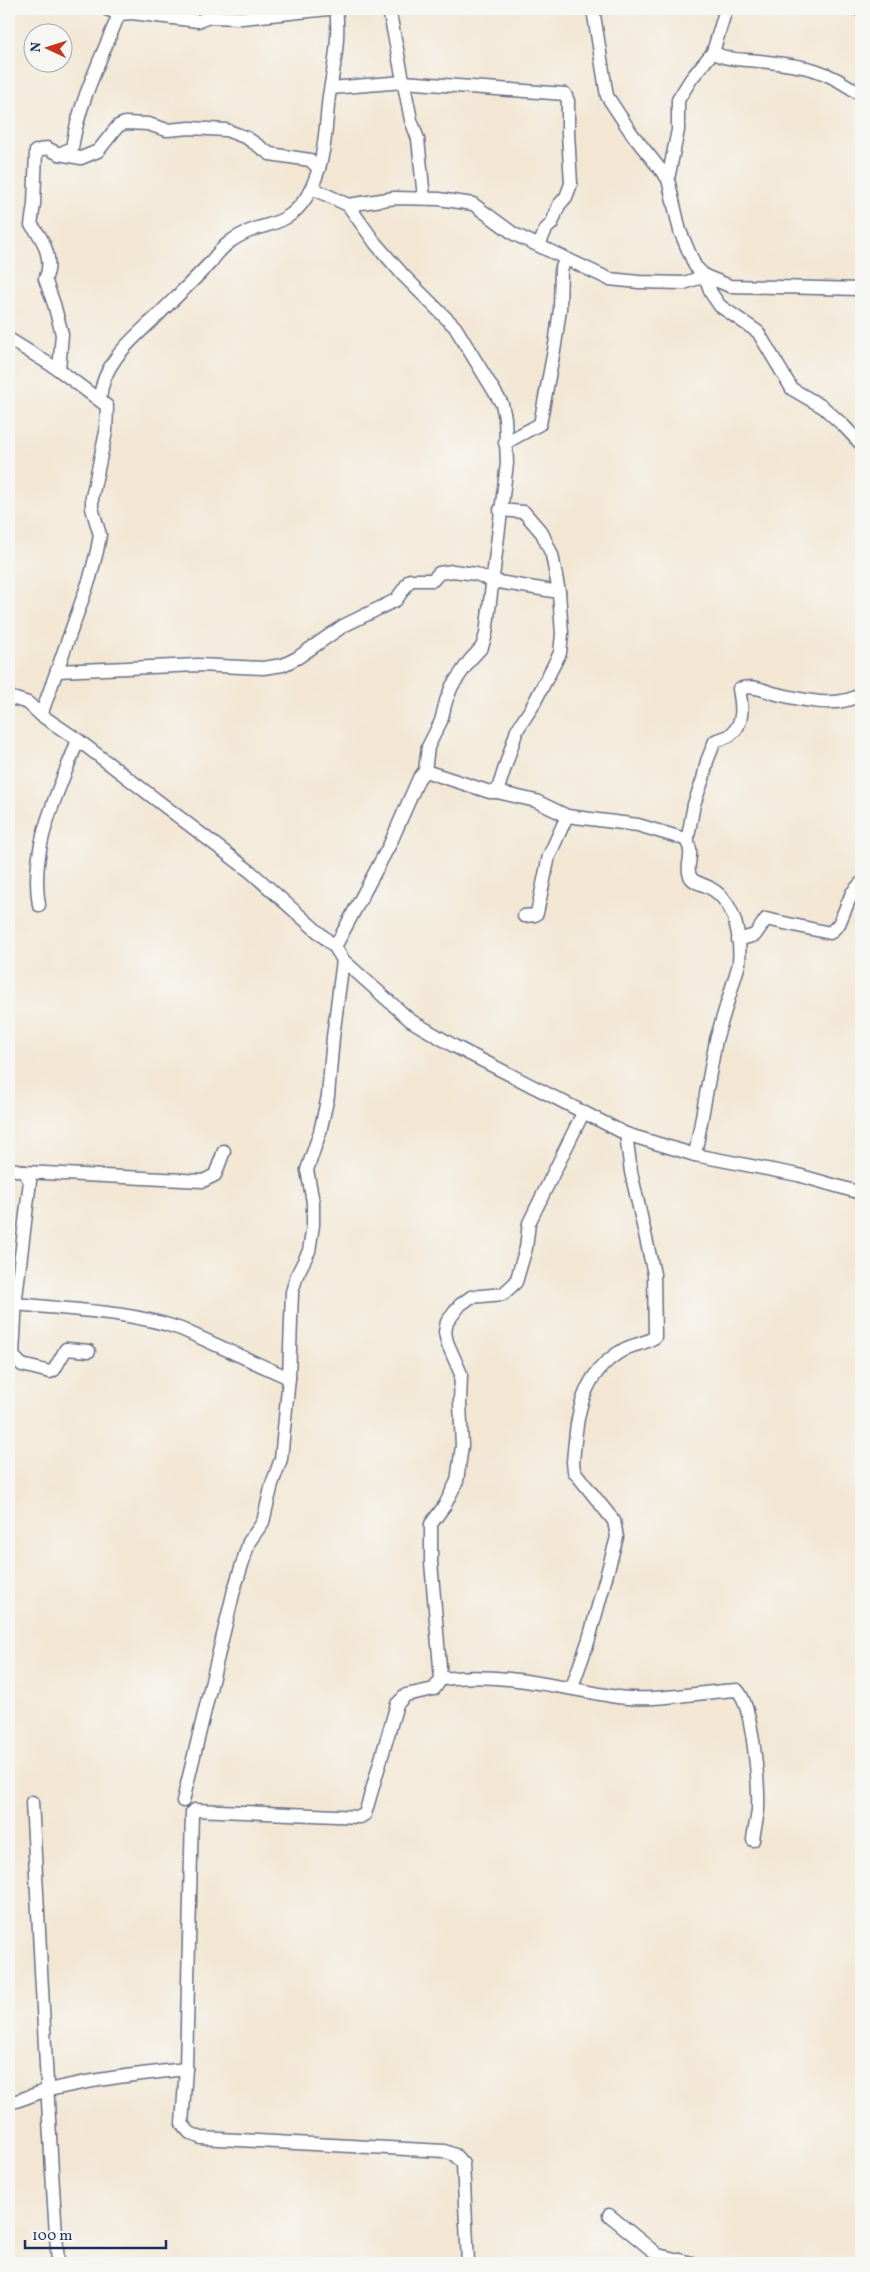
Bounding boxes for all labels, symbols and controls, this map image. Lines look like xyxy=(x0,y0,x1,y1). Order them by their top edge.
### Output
north arrow xyxy=(22,22,72,72)
text: N xyxy=(27,41,46,53)
scale bar xyxy=(25,2217,166,2249)
text: 100 m xyxy=(32,2226,72,2247)

